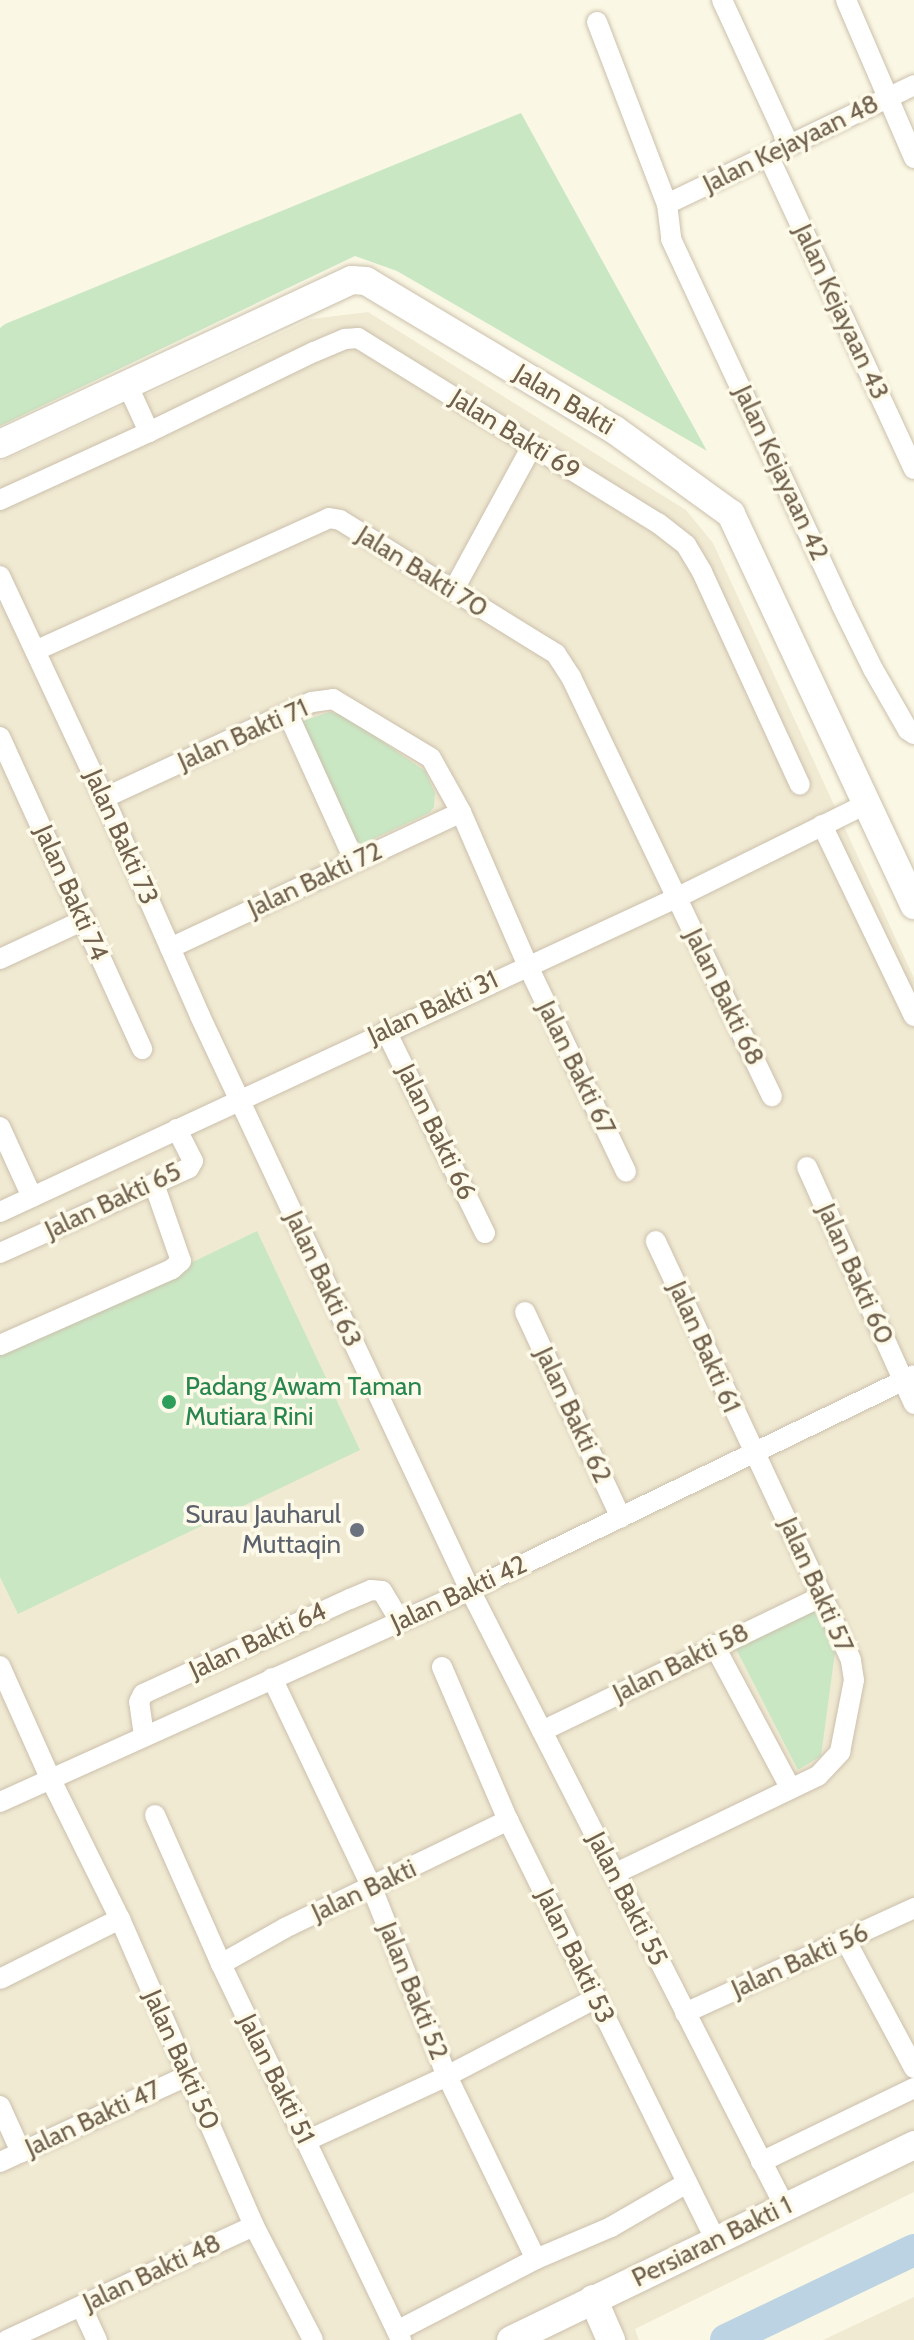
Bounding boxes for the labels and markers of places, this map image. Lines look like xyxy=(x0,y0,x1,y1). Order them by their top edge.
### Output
place label: Padang Awam Taman Mutiara Rini xyxy=(185,1371,422,1432)
marker: Padang Awam Taman Mutiara Rini xyxy=(160,1393,178,1411)
place label: Surau Jauharul Muttaqin xyxy=(185,1499,341,1560)
marker: Surau Jauharul Muttaqin xyxy=(348,1521,366,1539)

